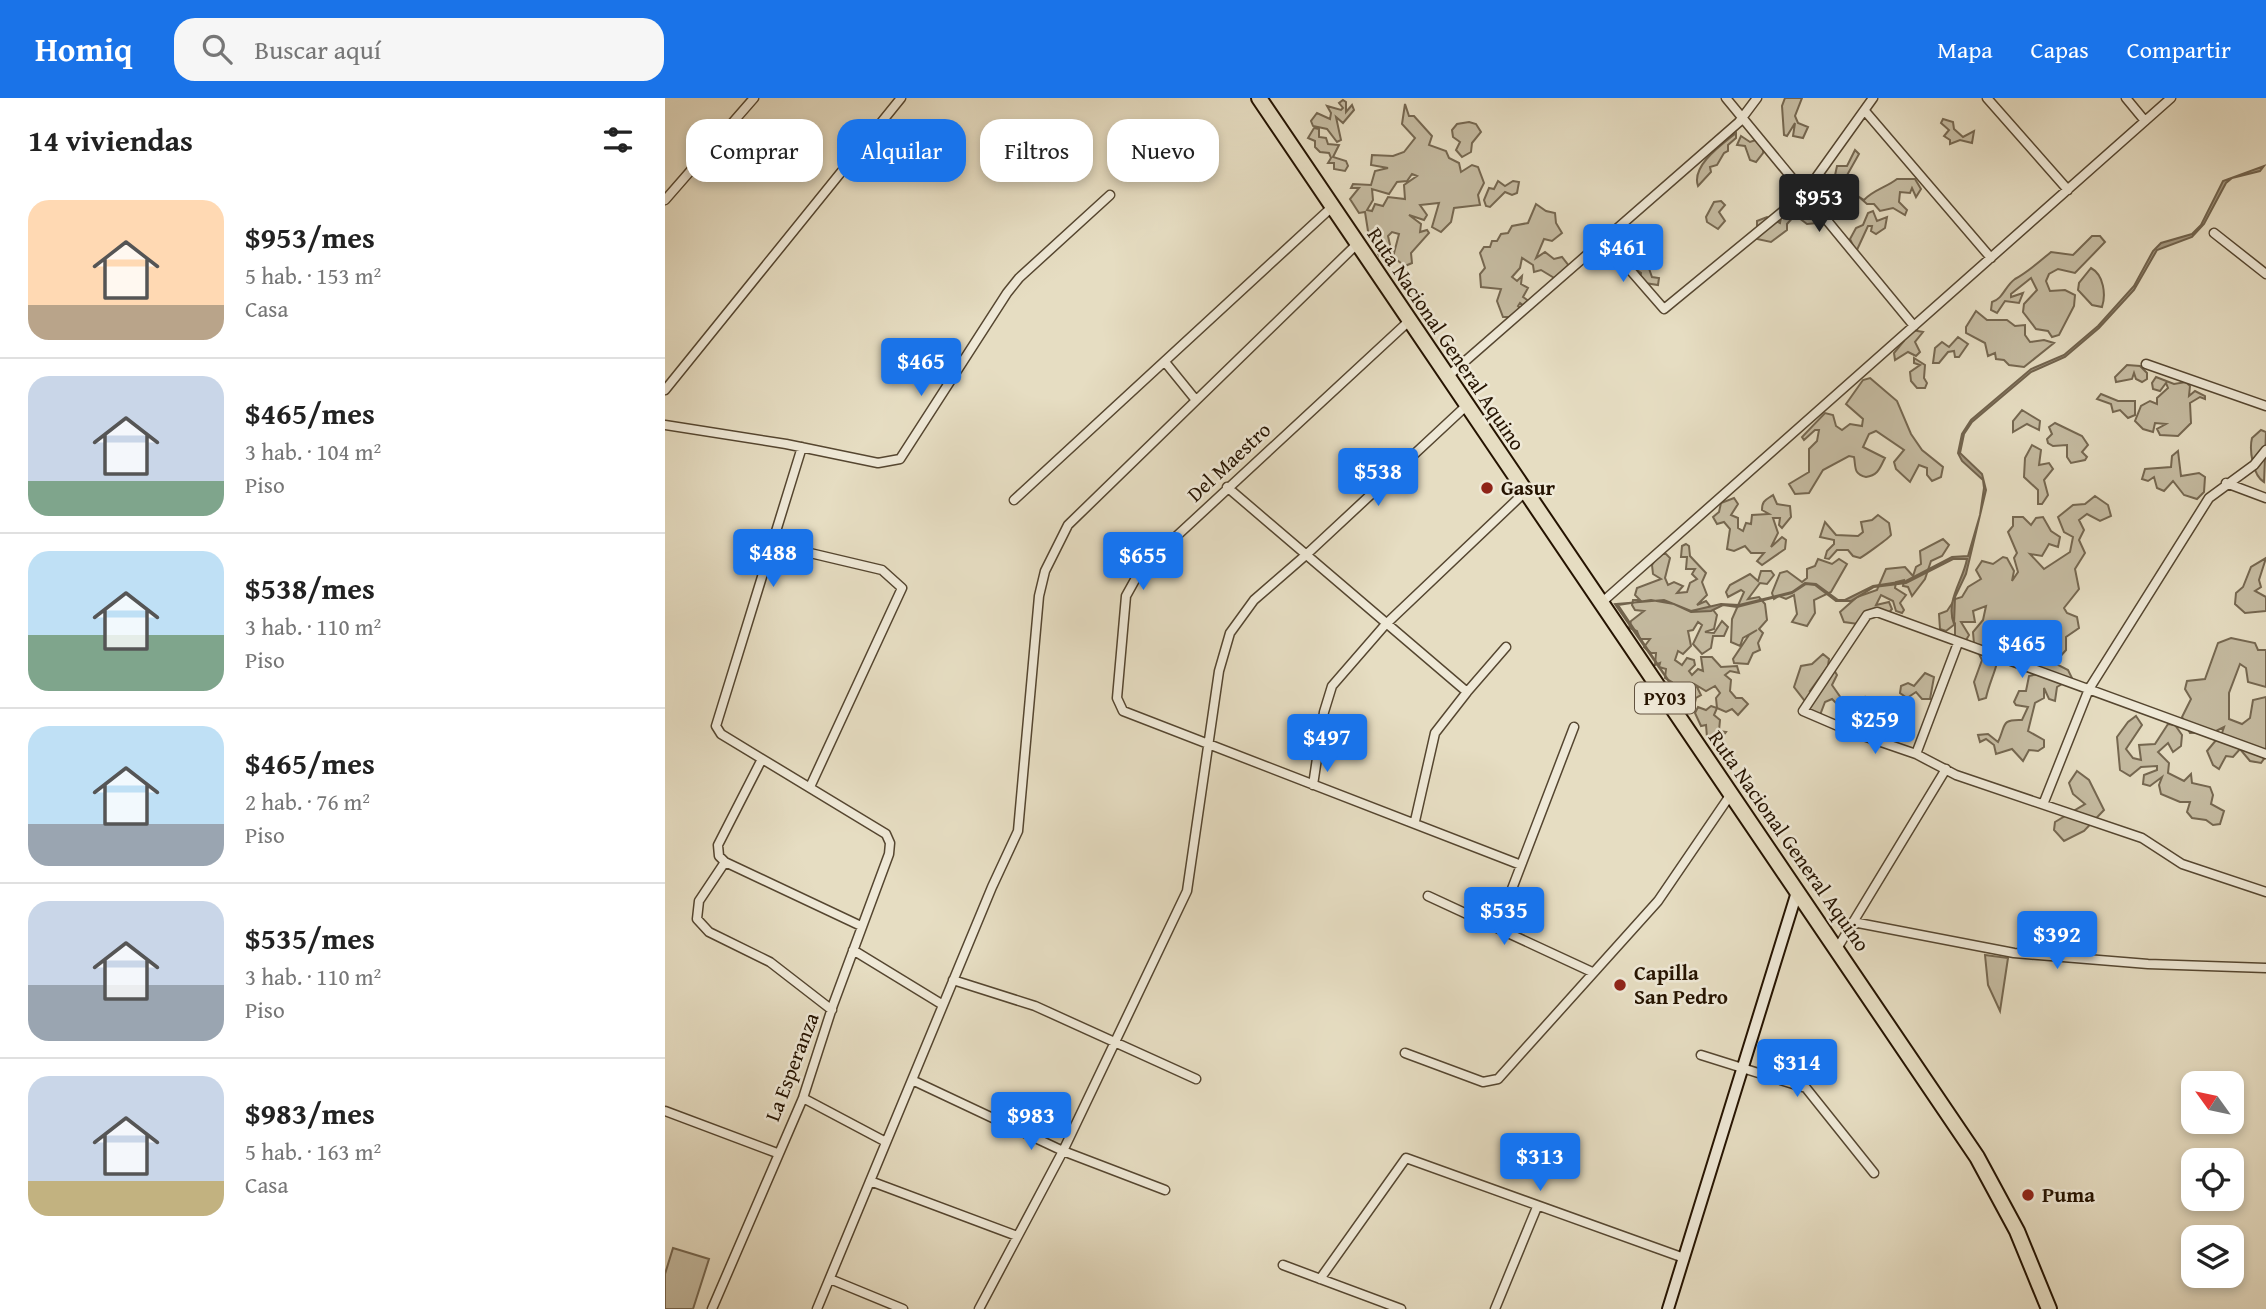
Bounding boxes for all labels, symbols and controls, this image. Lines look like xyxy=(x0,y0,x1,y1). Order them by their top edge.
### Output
search box xyxy=(174,18,664,81)
text: Homiq xyxy=(35,25,132,73)
icon: search xyxy=(198,30,236,68)
text: Buscar aquí xyxy=(254,30,381,69)
text: Mapa xyxy=(1937,32,1993,67)
text: Capas xyxy=(2031,32,2089,67)
text: Compartir xyxy=(2127,32,2231,67)
text: 14 viviendas xyxy=(28,118,193,162)
chip: Comprar xyxy=(686,119,823,182)
chip: Alquilar xyxy=(837,119,966,182)
chip: Filtros xyxy=(980,119,1093,182)
chip: Nuevo xyxy=(1107,119,1219,182)
icon: filters xyxy=(599,121,637,159)
pin: $953 xyxy=(1778,174,1860,234)
text: $953 xyxy=(1795,180,1843,213)
text: $953/mes xyxy=(245,215,375,259)
street label: Ruta Nacional General Aquino xyxy=(1360,221,1533,457)
pin: $461 xyxy=(1582,225,1664,284)
icon: home xyxy=(84,228,168,312)
text: $461 xyxy=(1599,230,1647,263)
text: 5 hab. · 153 m² xyxy=(245,259,381,292)
text: Casa xyxy=(245,292,288,325)
pin: $465 xyxy=(880,338,962,398)
text: $465 xyxy=(897,344,945,377)
text: $465/mes xyxy=(245,391,375,435)
icon: home xyxy=(84,404,168,488)
street label: Del Maestro xyxy=(1180,415,1278,509)
text: 3 hab. · 104 m² xyxy=(245,435,381,468)
pin: $538 xyxy=(1337,448,1419,508)
text: $538 xyxy=(1354,454,1402,487)
text: Piso xyxy=(245,468,285,501)
place label: Gasur xyxy=(1501,472,1556,503)
marker: Gasur xyxy=(1479,480,1495,496)
pin: $488 xyxy=(732,530,814,589)
pin: $655 xyxy=(1102,532,1184,592)
text: $488 xyxy=(749,535,797,568)
text: $655 xyxy=(1119,538,1167,571)
text: $538/mes xyxy=(245,566,375,610)
icon: home xyxy=(84,579,168,663)
text: 3 hab. · 110 m² xyxy=(245,610,381,643)
pin: $465 xyxy=(1981,620,2063,680)
text: $465 xyxy=(1998,626,2046,659)
text: Piso xyxy=(245,643,285,676)
road number: PY03 xyxy=(1635,682,1695,713)
pin: $259 xyxy=(1834,696,1916,756)
text: $259 xyxy=(1851,702,1899,735)
pin: $497 xyxy=(1286,714,1368,774)
text: $497 xyxy=(1303,720,1351,753)
street label: Ruta Nacional General Aquino xyxy=(1701,724,1878,958)
text: $465/mes xyxy=(245,741,375,785)
icon: home xyxy=(84,754,168,838)
text: 2 hab. · 76 m² xyxy=(245,785,370,818)
text: Piso xyxy=(245,818,285,851)
pin: $535 xyxy=(1463,888,1545,947)
text: $535 xyxy=(1480,893,1528,926)
pin: $392 xyxy=(2016,912,2098,971)
text: $535/mes xyxy=(245,916,375,960)
text: $392 xyxy=(2033,917,2081,950)
icon: home xyxy=(84,929,168,1013)
place label: Capilla San Pedro xyxy=(1634,957,1728,1012)
text: 3 hab. · 110 m² xyxy=(245,960,381,993)
marker: Capilla San Pedro xyxy=(1612,977,1628,993)
text: Piso xyxy=(245,993,285,1026)
street label: La Esperanza xyxy=(757,1008,826,1126)
pin: $314 xyxy=(1756,1040,1838,1099)
text: $314 xyxy=(1773,1045,1821,1078)
north arrow xyxy=(2181,1071,2243,1134)
map controls xyxy=(2181,1071,2244,1288)
text: $983/mes xyxy=(245,1091,375,1135)
pin: $983 xyxy=(990,1093,1072,1152)
text: $983 xyxy=(1007,1098,1055,1131)
icon: home xyxy=(84,1104,168,1188)
pin: $313 xyxy=(1499,1134,1581,1193)
text: 5 hab. · 163 m² xyxy=(245,1135,381,1168)
text: $313 xyxy=(1516,1139,1564,1172)
button: locate xyxy=(2181,1148,2244,1211)
text: Casa xyxy=(245,1168,288,1201)
place label: Puma xyxy=(2042,1179,2095,1210)
marker: Puma xyxy=(2020,1187,2036,1203)
button: layers xyxy=(2181,1225,2244,1288)

